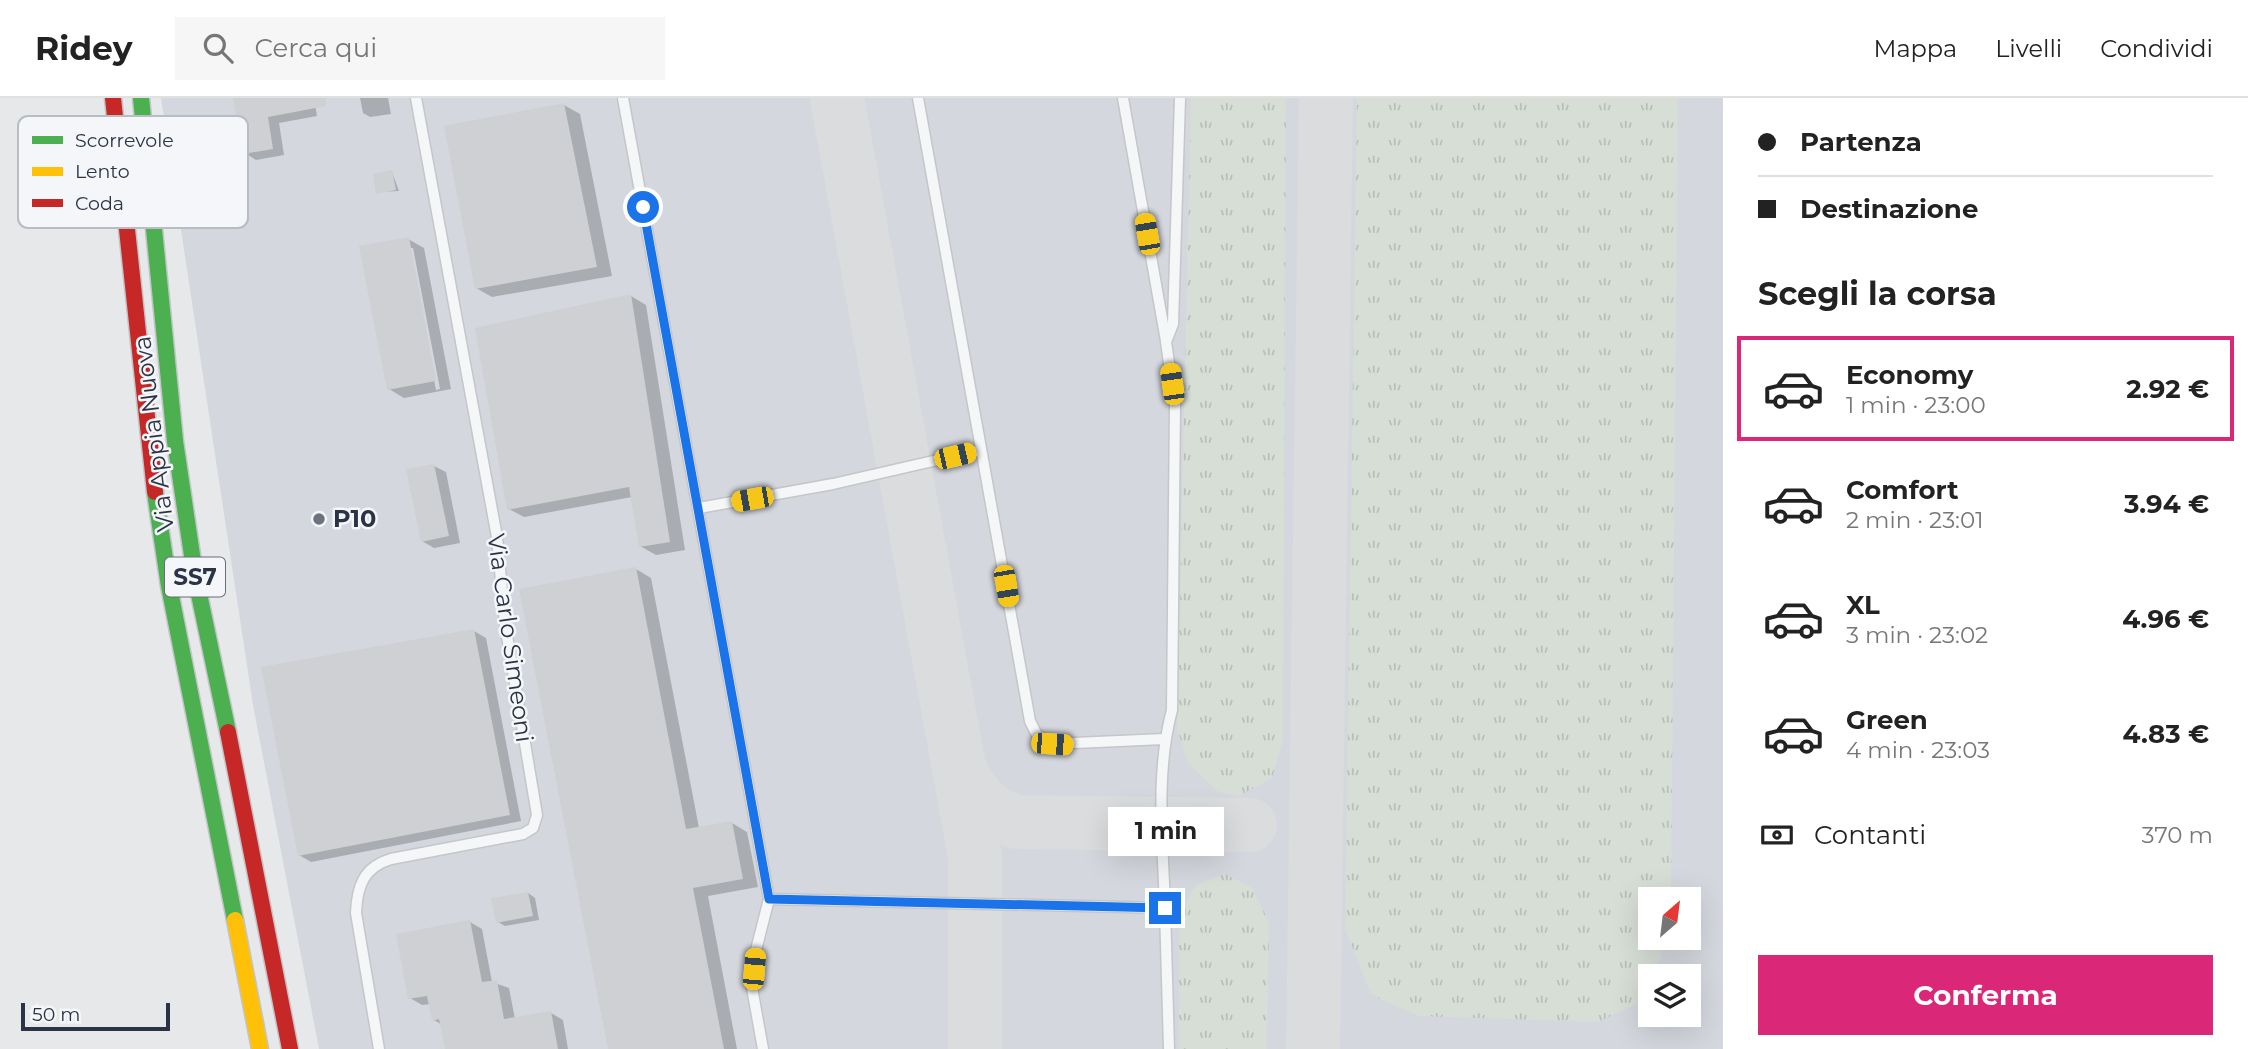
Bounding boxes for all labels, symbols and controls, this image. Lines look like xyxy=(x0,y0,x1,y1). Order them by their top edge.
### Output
search box xyxy=(175,17,665,80)
text: Ridey xyxy=(35,28,133,68)
icon: search xyxy=(199,29,237,67)
text: Cerca qui xyxy=(255,32,377,64)
text: Mappa xyxy=(1874,34,1957,63)
text: Livelli xyxy=(1995,34,2062,63)
text: Condividi xyxy=(2100,34,2213,63)
legend xyxy=(18,116,248,228)
text: Partenza xyxy=(1800,126,1922,158)
text: Scorrevole xyxy=(75,129,174,152)
text: Lento xyxy=(75,160,130,183)
route start xyxy=(627,191,659,223)
text: Coda xyxy=(75,192,124,215)
text: Destinazione xyxy=(1800,193,1978,225)
car xyxy=(1134,211,1161,257)
text: Scegli la corsa xyxy=(1758,274,1997,313)
street label: Via Appia Nuova xyxy=(127,335,180,534)
icon: car xyxy=(1762,357,1825,420)
text: Economy xyxy=(1846,359,1973,391)
car xyxy=(1159,362,1186,406)
text: 2.92 € xyxy=(2126,373,2209,405)
text: 1 min · 23:00 xyxy=(1846,391,1986,419)
car xyxy=(933,441,978,471)
icon: car xyxy=(1762,472,1825,535)
text: Comfort xyxy=(1846,474,1958,506)
car xyxy=(730,485,775,513)
text: 3.94 € xyxy=(2124,488,2209,520)
place label: P10 xyxy=(333,504,376,533)
text: 2 min · 23:01 xyxy=(1846,506,1984,534)
marker: P10 xyxy=(311,511,327,527)
street label: Via Carlo Simeoni xyxy=(481,532,539,744)
road number: SS7 xyxy=(165,558,225,597)
car xyxy=(993,563,1020,609)
icon: car xyxy=(1762,587,1825,650)
text: XL xyxy=(1846,589,1880,621)
text: 4.96 € xyxy=(2122,603,2209,635)
text: 3 min · 23:02 xyxy=(1846,621,1988,649)
icon: car xyxy=(1762,702,1825,765)
text: Green xyxy=(1846,704,1928,736)
text: 4.83 € xyxy=(2122,718,2209,750)
car xyxy=(1031,732,1074,756)
text: 4 min · 23:03 xyxy=(1846,736,1990,764)
callout: 1 min xyxy=(1107,806,1223,856)
icon: cash xyxy=(1758,816,1796,854)
text: 1 min xyxy=(1135,817,1197,845)
text: Contanti xyxy=(1814,819,1926,851)
text: 370 m xyxy=(2142,821,2213,849)
north arrow xyxy=(1638,887,1701,950)
map controls xyxy=(1638,887,1701,1027)
route end xyxy=(1149,892,1181,924)
car xyxy=(742,947,767,991)
button: Conferma xyxy=(1758,955,2213,1035)
button: layers xyxy=(1638,964,1701,1027)
scale bar xyxy=(21,1000,170,1032)
text: 50 m xyxy=(32,1003,80,1026)

